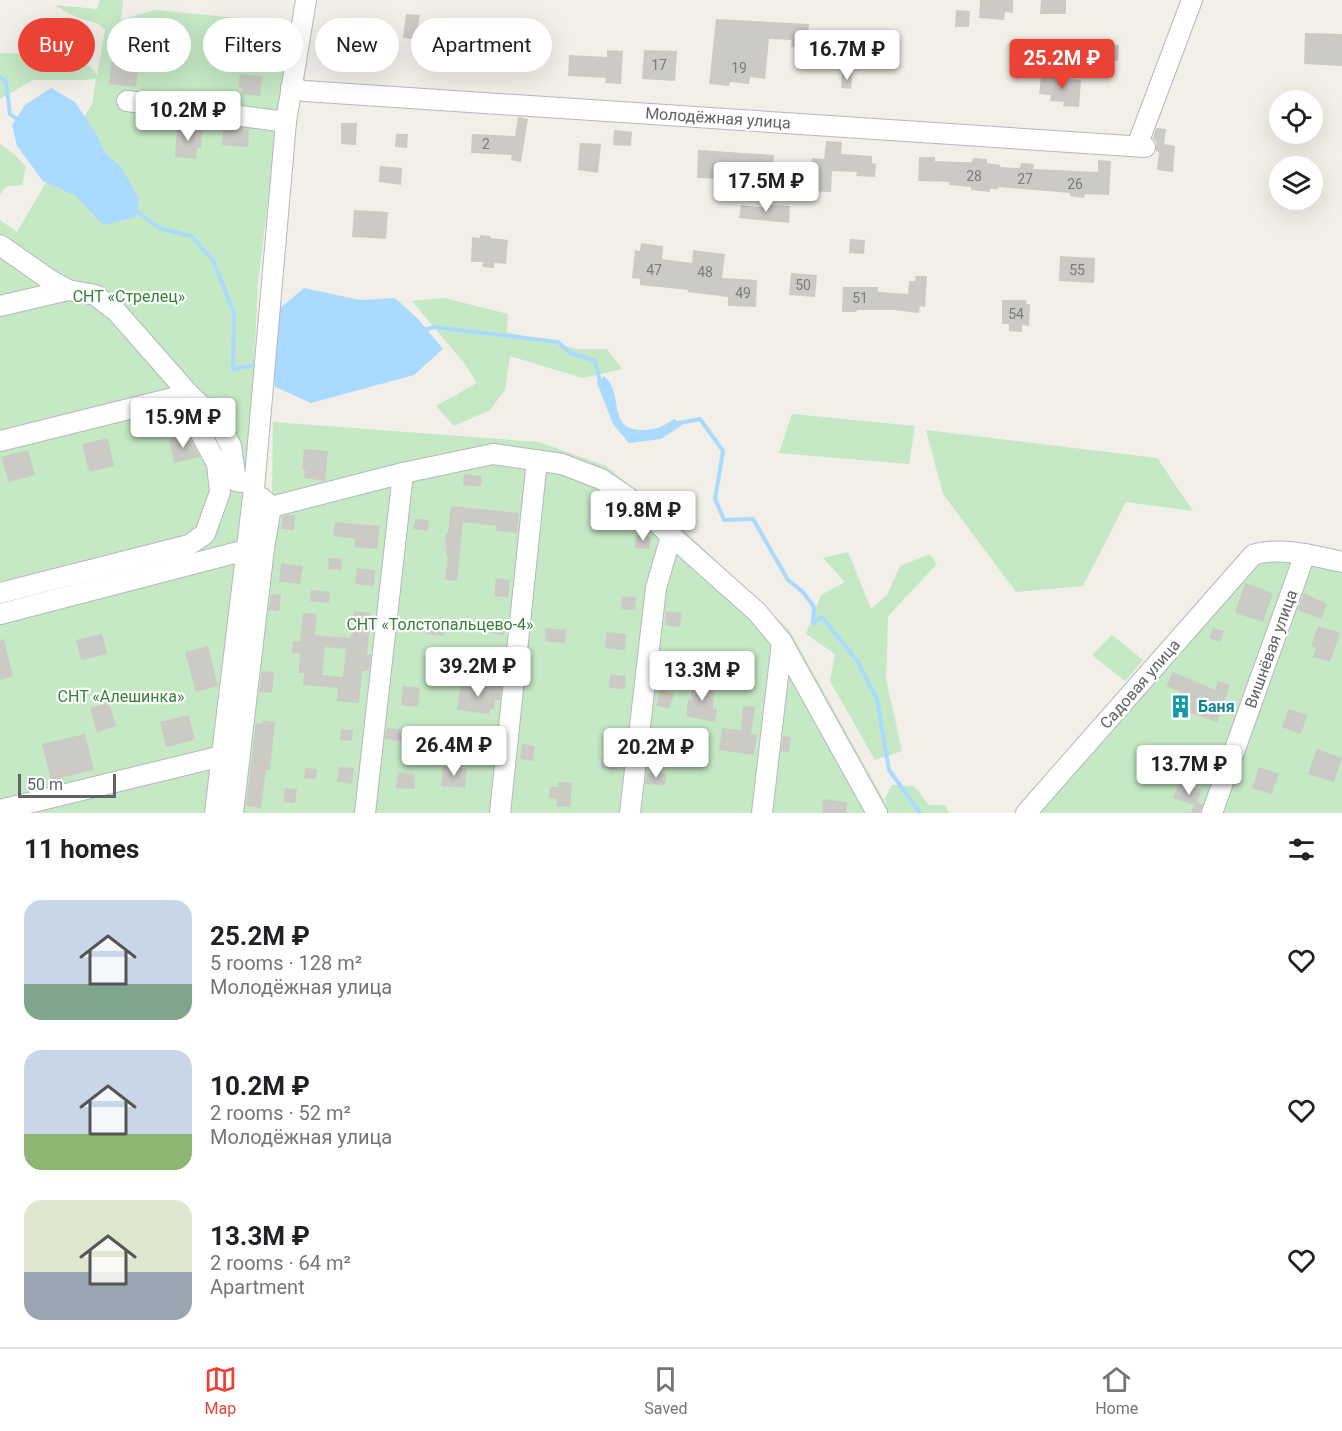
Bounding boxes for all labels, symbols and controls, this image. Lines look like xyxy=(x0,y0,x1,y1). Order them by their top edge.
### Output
chip: Buy xyxy=(18,18,95,72)
chip: Rent xyxy=(107,18,191,72)
chip: Filters xyxy=(203,18,303,72)
chip: New xyxy=(315,18,399,72)
chip: Apartment xyxy=(411,18,552,72)
pin: 16.7M ₽ xyxy=(792,30,902,81)
text: 16.7M ₽ xyxy=(809,37,885,61)
pin: 25.2M ₽ xyxy=(1007,39,1117,90)
text: 25.2M ₽ xyxy=(1024,46,1100,70)
house number: 17 xyxy=(651,57,667,73)
house number: 19 xyxy=(731,60,747,76)
map controls xyxy=(1269,90,1323,210)
button: locate xyxy=(1269,90,1323,144)
pin: 10.2M ₽ xyxy=(133,91,243,142)
text: 10.2M ₽ xyxy=(150,98,226,122)
street label: Молодёжная улица xyxy=(645,103,791,133)
house number: 2 xyxy=(482,136,490,152)
button: layers xyxy=(1269,156,1323,210)
pin: 17.5M ₽ xyxy=(711,162,821,213)
house number: 28 xyxy=(966,168,982,184)
text: 17.5M ₽ xyxy=(728,169,804,193)
house number: 27 xyxy=(1017,171,1033,187)
house number: 26 xyxy=(1067,176,1083,192)
house number: 47 xyxy=(646,262,662,278)
house number: 55 xyxy=(1069,262,1085,278)
house number: 48 xyxy=(697,264,713,280)
house number: 50 xyxy=(795,277,811,293)
house number: 49 xyxy=(735,285,751,301)
park label: СНТ «Стрелец» xyxy=(73,287,185,306)
house number: 51 xyxy=(852,290,868,306)
house number: 54 xyxy=(1008,306,1024,322)
pin: 15.9M ₽ xyxy=(128,398,238,449)
text: 15.9M ₽ xyxy=(145,405,221,429)
pin: 19.8M ₽ xyxy=(588,491,698,542)
text: 19.8M ₽ xyxy=(605,498,681,522)
street label: Вишнёвая улица xyxy=(1241,587,1301,711)
park label: СНТ «Толстопальцево-4» xyxy=(346,615,534,634)
street label: Садовая улица xyxy=(1096,635,1184,733)
pin: 39.2M ₽ xyxy=(423,647,533,698)
pin: 13.3M ₽ xyxy=(647,651,757,702)
text: 39.2M ₽ xyxy=(440,654,516,678)
text: 13.3M ₽ xyxy=(664,658,740,682)
park label: СНТ «Алешинка» xyxy=(58,687,184,706)
building icon: Баня xyxy=(1167,693,1193,719)
place label: Баня xyxy=(1198,697,1235,716)
pin: 26.4M ₽ xyxy=(399,726,509,777)
pin: 20.2M ₽ xyxy=(601,728,711,779)
text: 26.4M ₽ xyxy=(416,733,492,757)
text: 20.2M ₽ xyxy=(618,735,694,759)
pin: 13.7M ₽ xyxy=(1134,745,1244,796)
text: 13.7M ₽ xyxy=(1151,752,1227,776)
scale bar xyxy=(18,771,116,798)
text: 50 m xyxy=(27,775,63,794)
icon: filters xyxy=(1285,833,1318,866)
text: 11 homes xyxy=(24,834,139,864)
text: 25.2M ₽ xyxy=(210,921,310,951)
icon: home xyxy=(72,924,144,996)
icon: heart xyxy=(1285,944,1318,977)
text: 5 rooms · 128 m² xyxy=(210,951,362,975)
text: Молодёжная улица xyxy=(210,975,392,999)
text: 10.2M ₽ xyxy=(210,1071,310,1101)
icon: home xyxy=(72,1074,144,1146)
icon: heart xyxy=(1285,1094,1318,1127)
text: 2 rooms · 52 m² xyxy=(210,1101,351,1125)
text: Молодёжная улица xyxy=(210,1125,392,1149)
text: 13.3M ₽ xyxy=(210,1221,310,1251)
icon: home xyxy=(72,1224,144,1296)
icon: heart xyxy=(1285,1244,1318,1277)
text: 2 rooms · 64 m² xyxy=(210,1251,351,1275)
text: Apartment xyxy=(210,1275,305,1299)
tab: Map xyxy=(204,1363,237,1418)
tab: Saved xyxy=(644,1363,688,1418)
tab: Home xyxy=(1095,1363,1138,1418)

